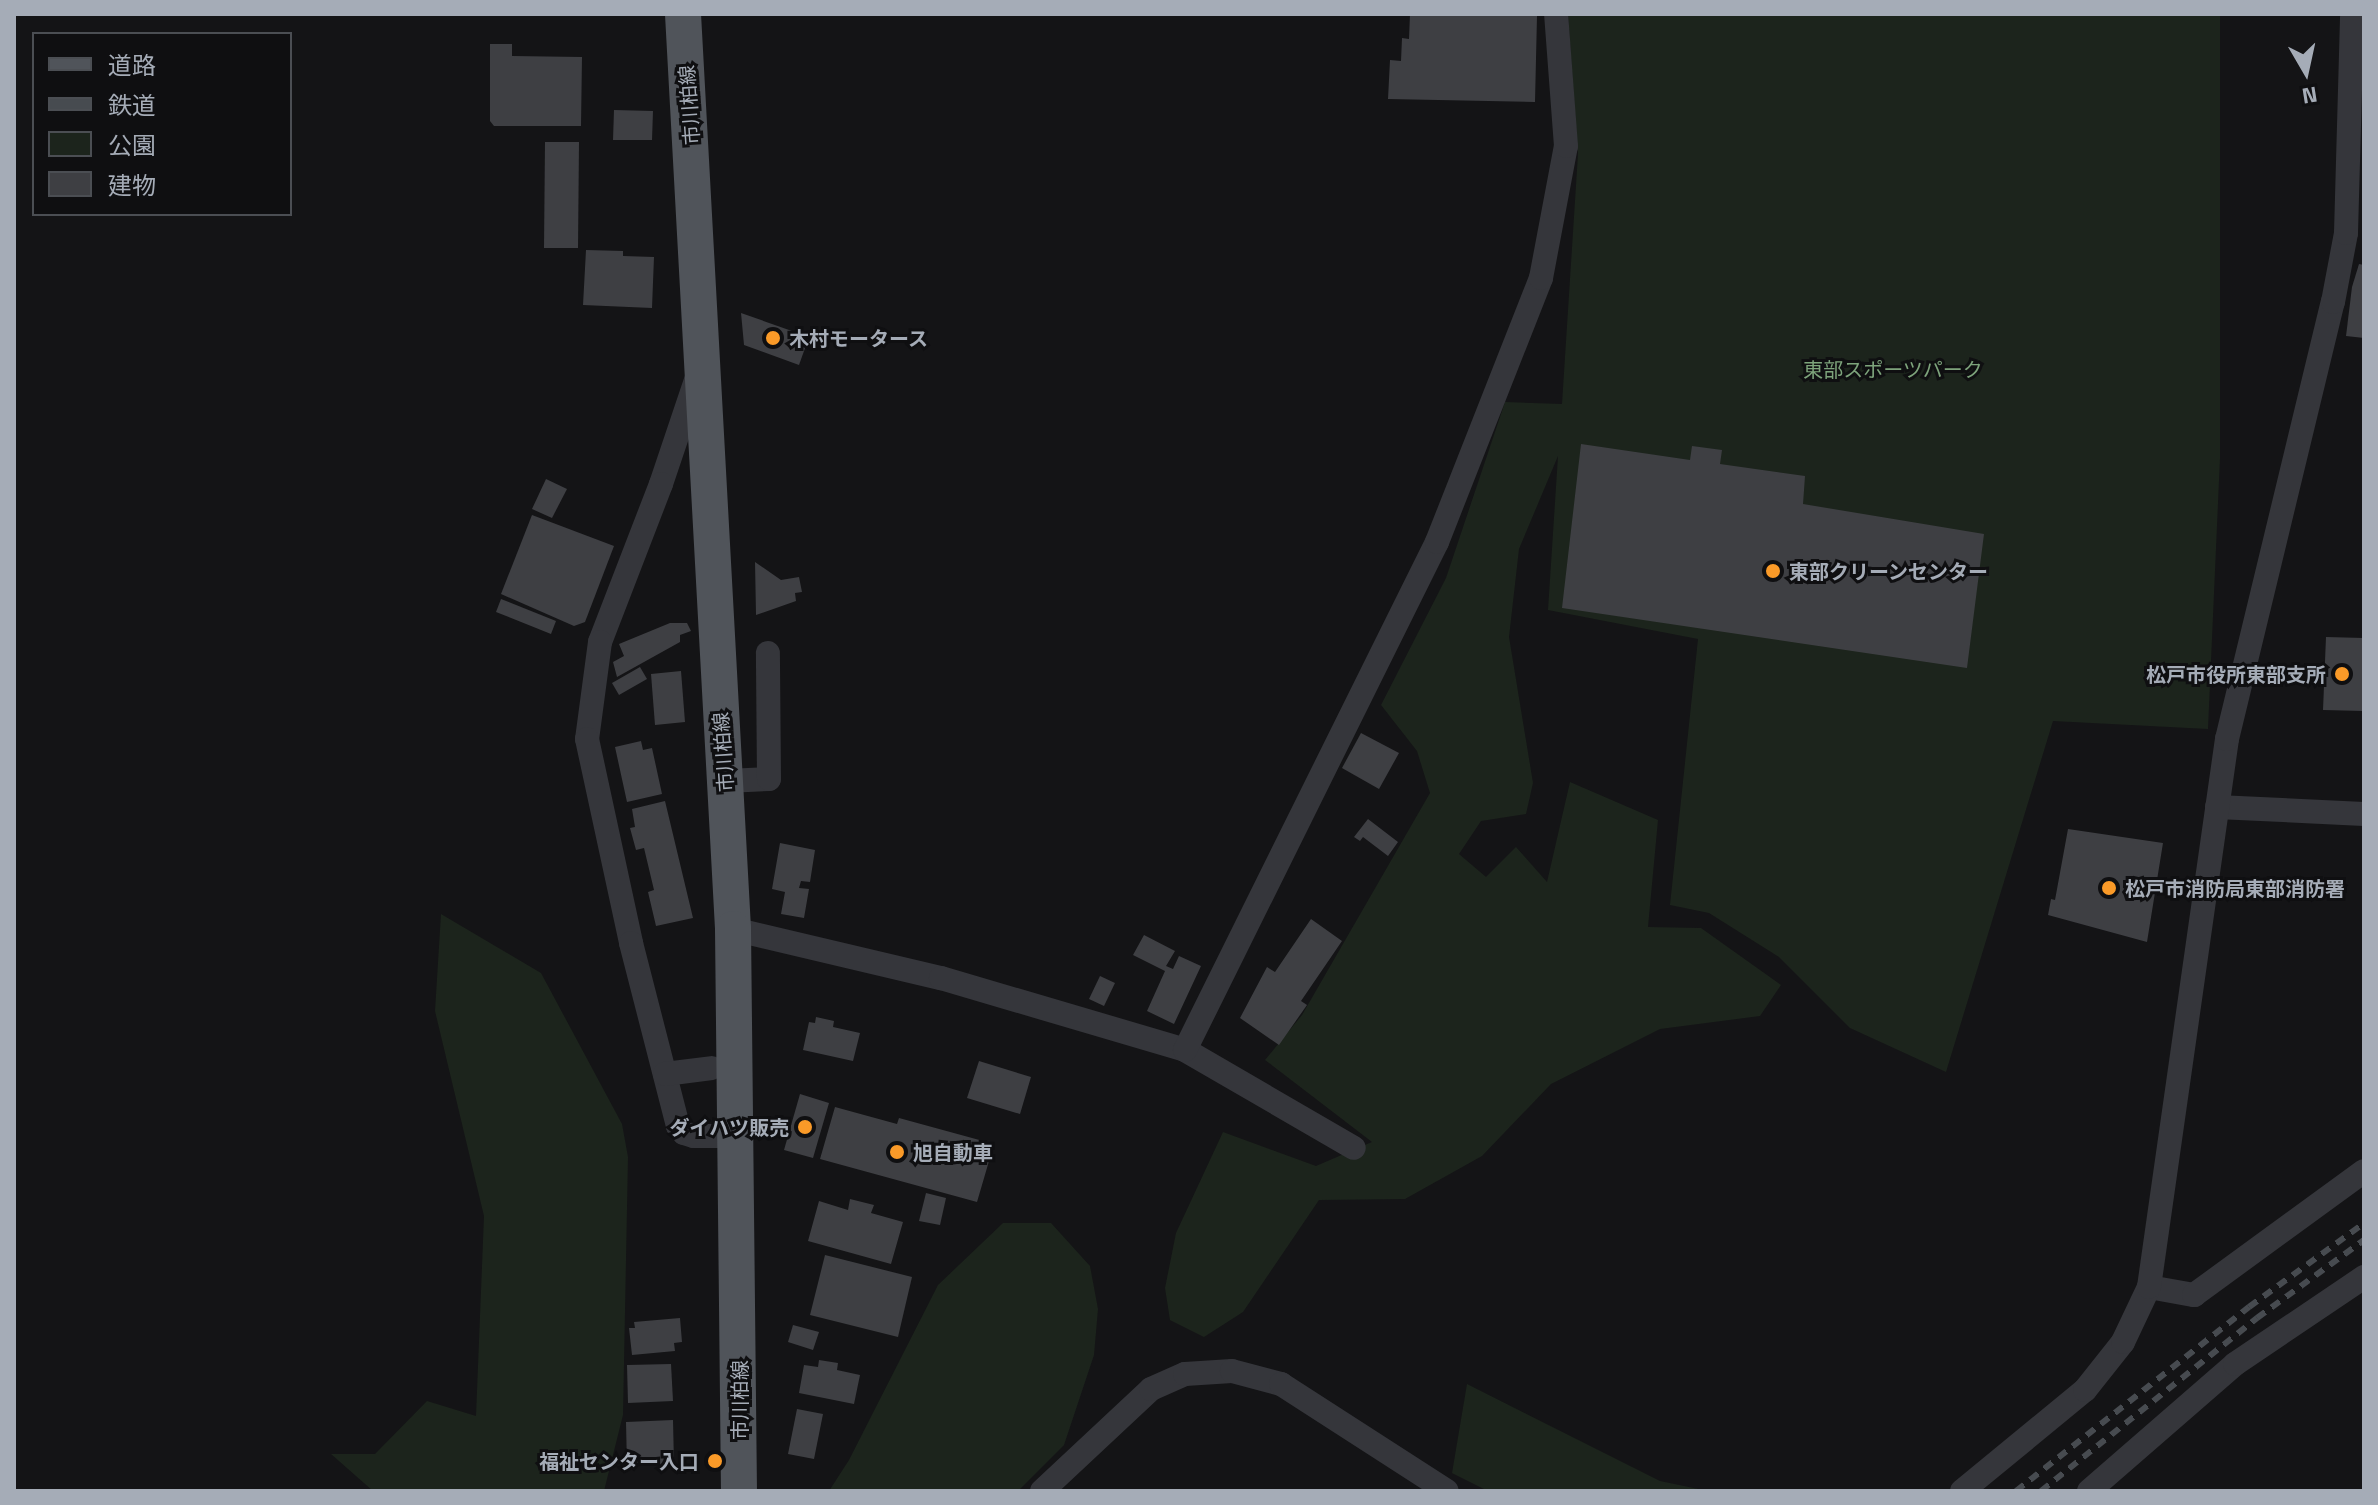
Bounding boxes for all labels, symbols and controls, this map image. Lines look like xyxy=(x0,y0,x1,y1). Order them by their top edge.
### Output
legend xyxy=(32,32,292,216)
north arrow xyxy=(2266,32,2346,112)
text: 道路 xyxy=(108,47,156,83)
street label: 市川柏線 xyxy=(674,64,704,146)
text: N xyxy=(2300,78,2320,114)
text: 鉄道 xyxy=(108,87,156,123)
text: 公園 xyxy=(108,127,156,163)
text: 建物 xyxy=(108,167,156,203)
place label: 木村モータース xyxy=(789,326,929,350)
marker: 木村モータース xyxy=(764,329,782,347)
park label: 東部スポーツパーク xyxy=(1803,357,1983,381)
place label: 東部クリーンセンター xyxy=(1789,559,1989,583)
marker: 東部クリーンセンター xyxy=(1764,562,1782,580)
place label: 松戸市役所東部支所 xyxy=(2146,662,2326,686)
marker: 松戸市役所東部支所 xyxy=(2333,665,2351,683)
street label: 市川柏線 xyxy=(708,711,738,793)
place label: 松戸市消防局東部消防署 xyxy=(2125,876,2345,900)
marker: 松戸市消防局東部消防署 xyxy=(2100,879,2118,897)
place label: ダイハツ販売 xyxy=(669,1115,789,1139)
marker: ダイハツ販売 xyxy=(796,1118,814,1136)
place label: 旭自動車 xyxy=(913,1140,993,1164)
marker: 旭自動車 xyxy=(888,1143,906,1161)
street label: 市川柏線 xyxy=(727,1360,751,1440)
place label: 福祉センター入口 xyxy=(539,1449,699,1473)
marker: 福祉センター入口 xyxy=(706,1452,724,1470)

